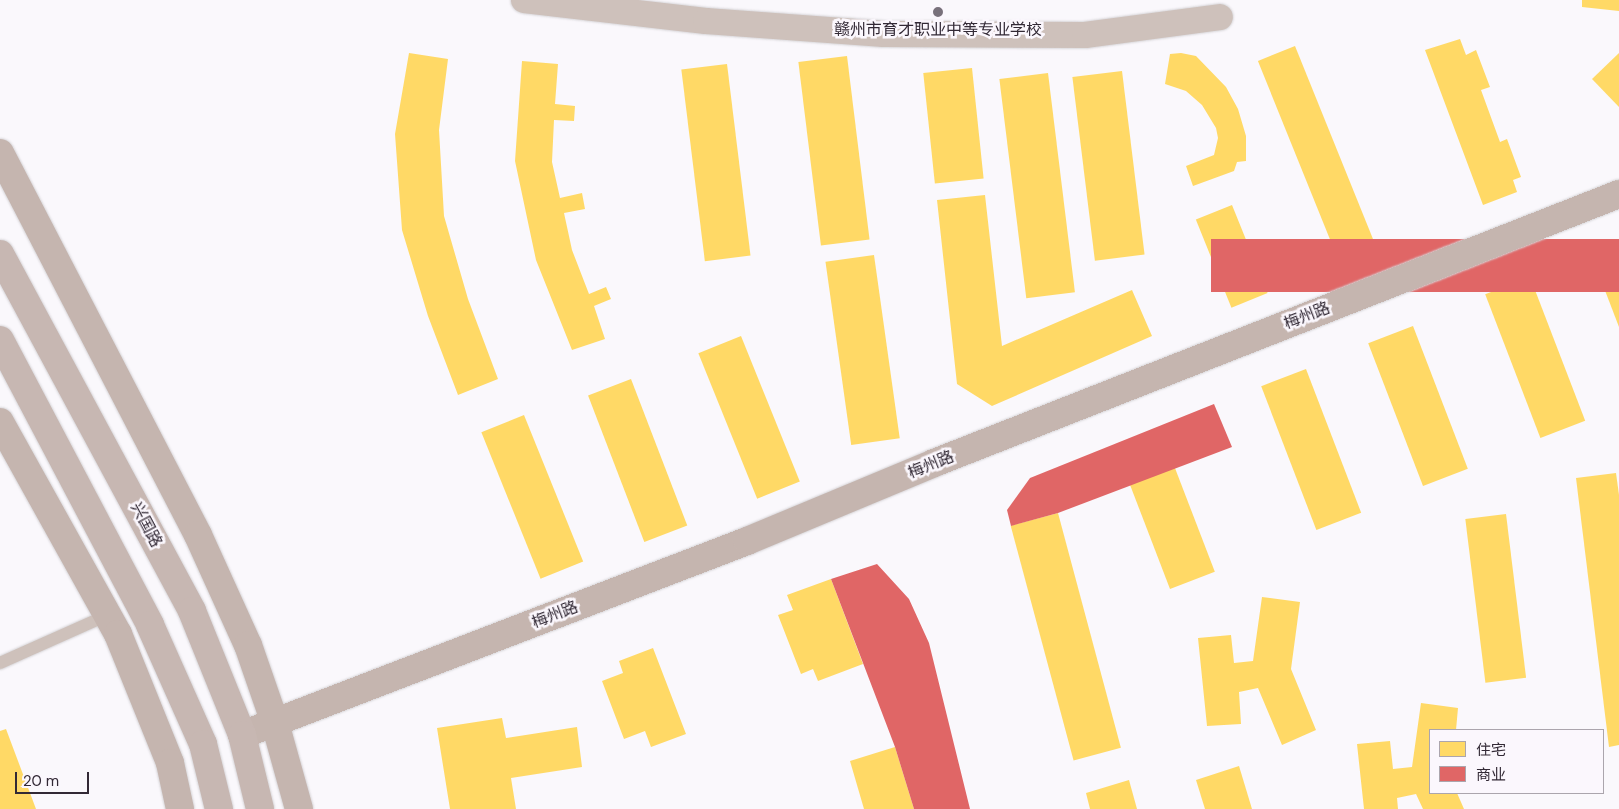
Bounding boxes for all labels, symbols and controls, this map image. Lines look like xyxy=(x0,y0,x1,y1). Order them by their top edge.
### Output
marker: 赣州市育才职业中等专业学校 xyxy=(932,6,944,18)
place label: 赣州市育才职业中等专业学校 xyxy=(834,20,1042,40)
street label: 梅州路 xyxy=(1281,298,1333,334)
street label: 梅州路 xyxy=(905,447,957,483)
street label: 兴国路 xyxy=(126,499,166,551)
street label: 梅州路 xyxy=(529,597,581,633)
legend xyxy=(1429,729,1604,794)
text: 住宅 xyxy=(1476,740,1506,760)
scale bar xyxy=(18,762,91,794)
text: 商业 xyxy=(1476,765,1506,785)
text: 20 m xyxy=(23,771,59,791)

